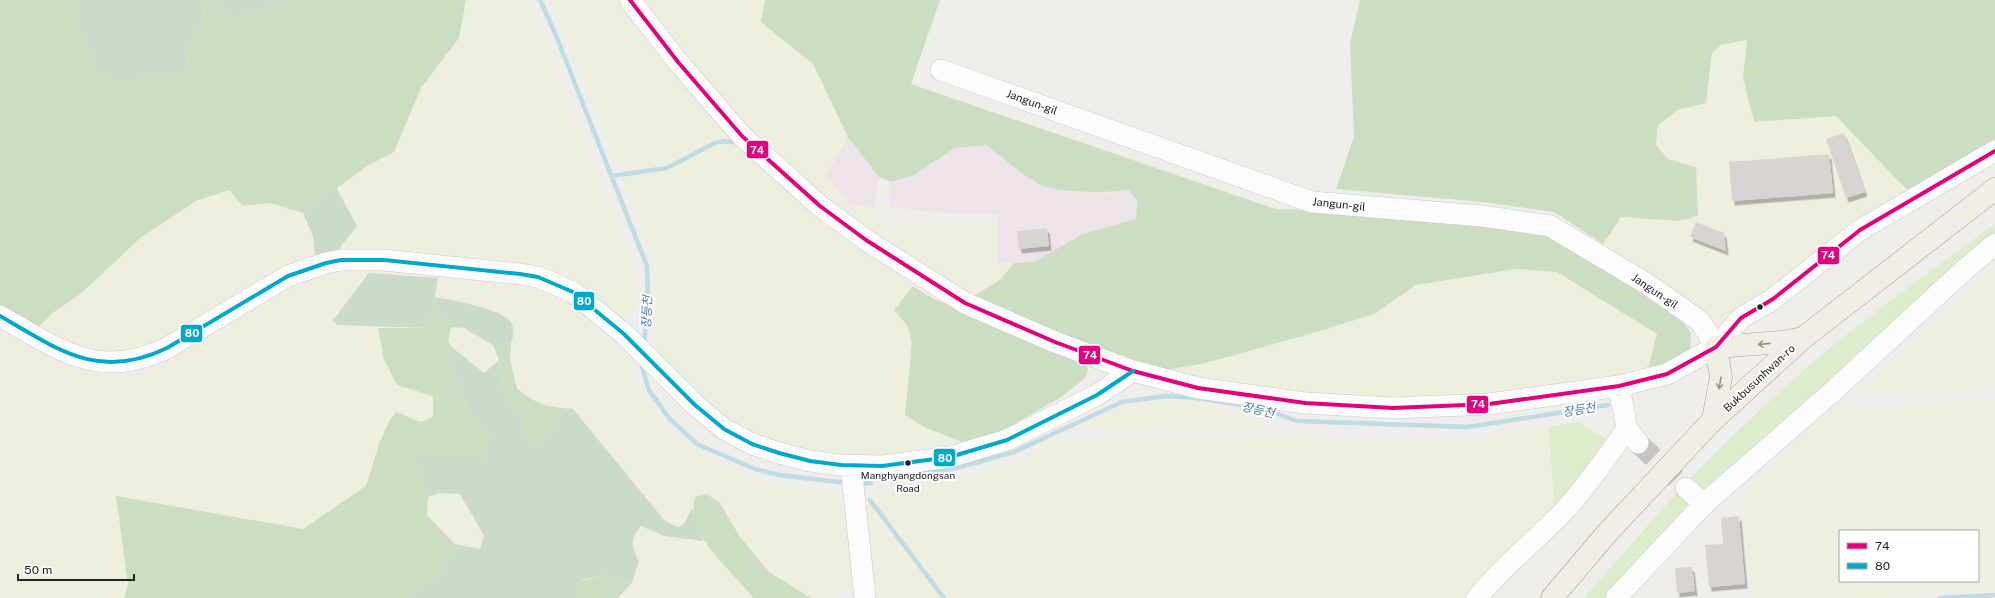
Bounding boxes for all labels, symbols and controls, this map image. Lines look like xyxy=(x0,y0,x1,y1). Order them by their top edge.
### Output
street label: Jangun-gil xyxy=(1005,87,1059,117)
line badge: 74 xyxy=(746,140,769,159)
text: 74 xyxy=(750,144,764,156)
street label: Jangun-gil xyxy=(1312,195,1366,213)
line badge: 74 xyxy=(1817,246,1840,265)
text: 74 xyxy=(1821,249,1835,261)
street label: Jangun-gil xyxy=(1630,271,1680,311)
line badge: 80 xyxy=(573,291,595,311)
water label: 장등천 xyxy=(639,293,655,329)
text: 80 xyxy=(577,295,591,307)
unlabelled marker xyxy=(1755,302,1765,312)
line badge: 80 xyxy=(180,324,203,343)
text: 80 xyxy=(185,327,199,339)
one-way arrow xyxy=(1758,340,1771,347)
street label: Bukbusunhwan-ro xyxy=(1721,342,1797,414)
line badge: 74 xyxy=(1078,345,1101,365)
text: 74 xyxy=(1083,349,1097,361)
one-way arrow xyxy=(1716,377,1724,390)
line badge: 74 xyxy=(1466,395,1489,414)
text: 74 xyxy=(1471,398,1485,410)
water label: 장등천 xyxy=(1240,399,1278,421)
water label: 장등천 xyxy=(1562,400,1598,420)
line badge: 80 xyxy=(933,448,956,467)
text: 80 xyxy=(938,452,952,464)
marker: Manghyangdongsan Road xyxy=(903,458,913,468)
place label: Manghyangdongsan Road xyxy=(861,469,955,494)
legend xyxy=(1839,530,1979,582)
text: 74 xyxy=(1875,539,1890,553)
scale bar xyxy=(18,556,134,582)
text: 80 xyxy=(1875,559,1890,573)
text: 50 m xyxy=(24,563,52,577)

